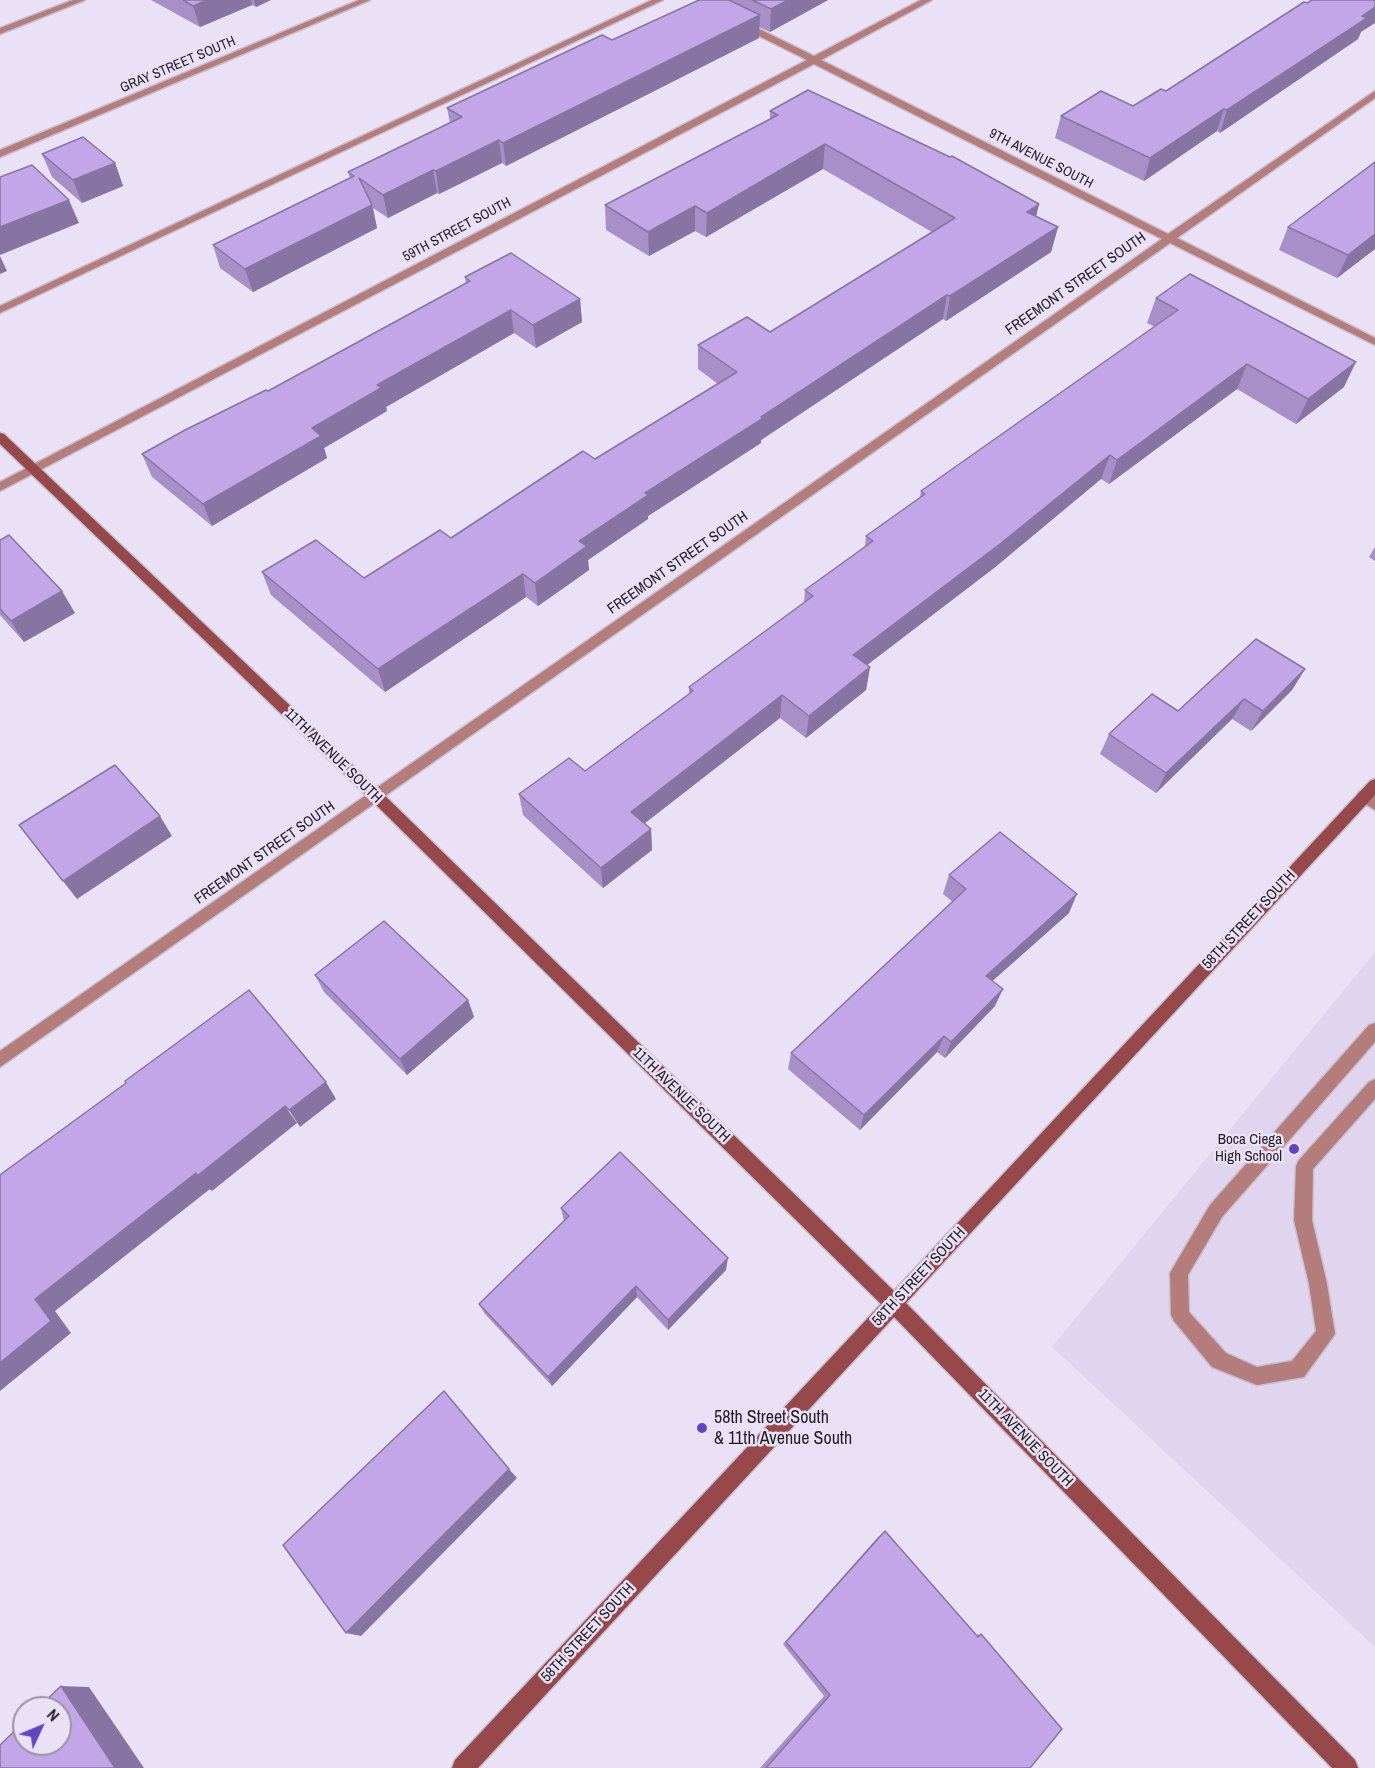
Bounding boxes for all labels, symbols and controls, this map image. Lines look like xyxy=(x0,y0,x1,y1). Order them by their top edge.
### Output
street label: GRAY STREET SOUTH xyxy=(118,33,238,97)
street label: 9TH AVENUE SOUTH xyxy=(986,125,1096,193)
street label: 59TH STREET SOUTH xyxy=(400,194,514,266)
street label: FREEMONT STREET SOUTH xyxy=(1002,229,1150,339)
street label: FREEMONT STREET SOUTH xyxy=(604,508,752,618)
street label: 11TH AVENUE SOUTH xyxy=(280,705,386,807)
street label: FREEMONT STREET SOUTH xyxy=(191,798,339,908)
street label: 58TH STREET SOUTH xyxy=(1199,867,1299,973)
street label: 11TH AVENUE SOUTH xyxy=(628,1044,734,1146)
place label: Boca Ciega High School xyxy=(1215,1131,1282,1166)
marker: Boca Ciega High School xyxy=(1287,1142,1301,1156)
street label: 58TH STREET SOUTH xyxy=(869,1224,969,1330)
street label: 11TH AVENUE SOUTH xyxy=(974,1385,1076,1491)
place label: 58th Street South & 11th Avenue South xyxy=(714,1407,852,1450)
marker: 58th Street South & 11th Avenue South xyxy=(695,1421,709,1435)
street label: 58TH STREET SOUTH xyxy=(538,1580,638,1686)
north arrow xyxy=(12,1696,72,1756)
text: N xyxy=(42,1704,65,1726)

